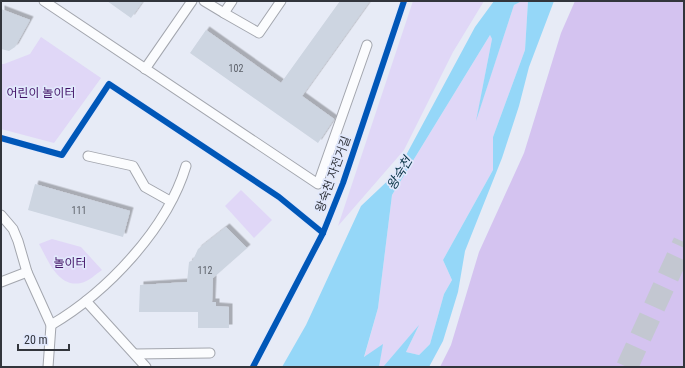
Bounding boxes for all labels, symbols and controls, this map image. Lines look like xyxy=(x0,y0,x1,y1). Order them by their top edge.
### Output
house number: 102 xyxy=(229,63,243,74)
park label: 어린이 놀이터 xyxy=(7,86,76,100)
street label: 왕숙천 자전거길 xyxy=(313,134,353,214)
water label: 왕숙천 xyxy=(384,153,416,193)
house number: 111 xyxy=(72,205,86,216)
park label: 놀이터 xyxy=(53,256,87,270)
house number: 112 xyxy=(198,265,212,276)
scale bar xyxy=(18,326,69,352)
text: 20 m xyxy=(24,333,48,347)

